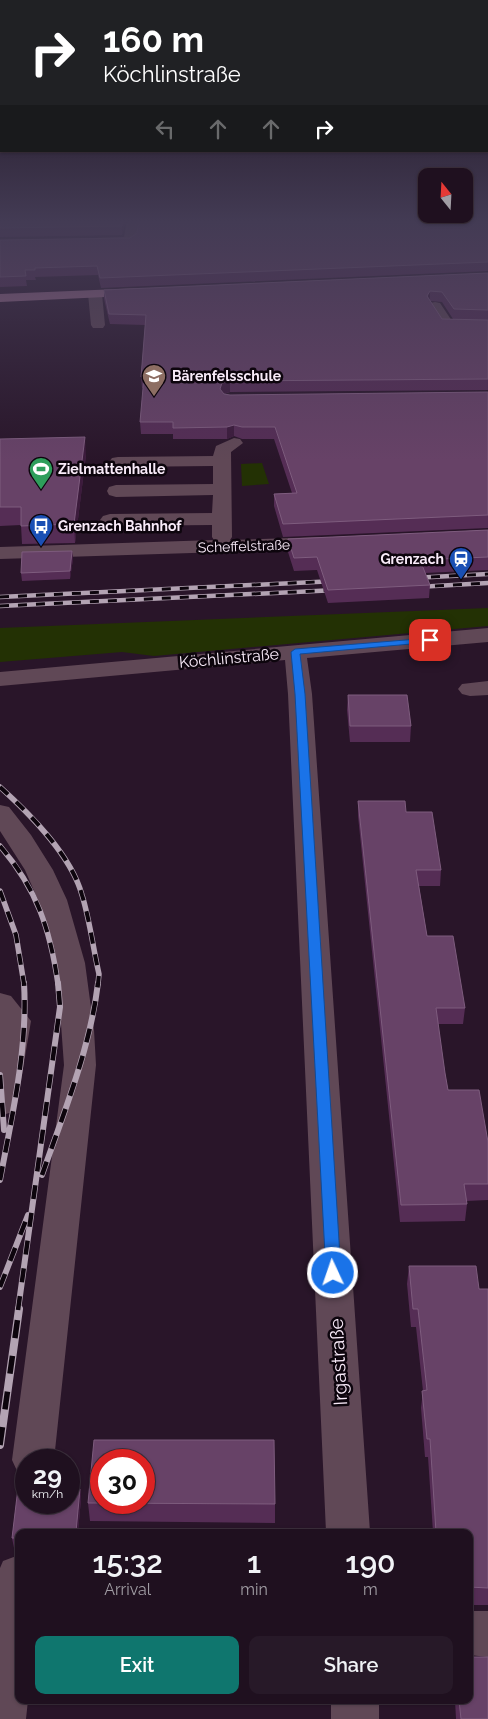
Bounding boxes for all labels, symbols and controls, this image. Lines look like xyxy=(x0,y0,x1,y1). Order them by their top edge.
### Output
text: 160 m xyxy=(103,19,204,60)
icon: right xyxy=(20,20,85,85)
text: Köchlinstraße xyxy=(103,61,241,87)
icon: left xyxy=(151,115,179,143)
icon: ahead xyxy=(204,115,232,143)
icon: ahead xyxy=(257,115,285,143)
icon: right xyxy=(310,115,338,143)
north arrow xyxy=(418,168,472,222)
map controls xyxy=(418,168,473,223)
school or university icon: Bärenfelsschule xyxy=(141,363,167,397)
place label: Bärenfelsschule xyxy=(172,368,282,384)
sports icon: Zielmattenhalle xyxy=(28,456,54,490)
place label: Zielmattenhalle xyxy=(58,461,166,477)
bus stop icon: Grenzach Bahnhof xyxy=(28,513,54,547)
place label: Grenzach Bahnhof xyxy=(58,518,182,534)
street label: Scheffelstraße xyxy=(198,536,290,556)
station icon: Grenzach xyxy=(448,546,474,580)
place label: Grenzach xyxy=(380,551,444,567)
pin xyxy=(409,619,451,661)
icon: arrive xyxy=(416,626,444,654)
street label: Köchlinstraße xyxy=(178,644,280,672)
position arrow xyxy=(306,1246,358,1298)
street label: Irgastraße xyxy=(325,1318,351,1406)
speed limit sign: 30 xyxy=(90,1449,155,1514)
text: 29 xyxy=(33,1460,62,1490)
text: km/h xyxy=(32,1487,63,1501)
text: 15:32 xyxy=(92,1545,163,1580)
text: 1 xyxy=(247,1545,261,1580)
text: 190 xyxy=(345,1545,396,1580)
text: Arrival xyxy=(104,1580,151,1599)
text: min xyxy=(240,1580,268,1599)
text: m xyxy=(363,1580,378,1599)
button: Exit xyxy=(35,1636,239,1694)
button: Share xyxy=(249,1636,453,1694)

